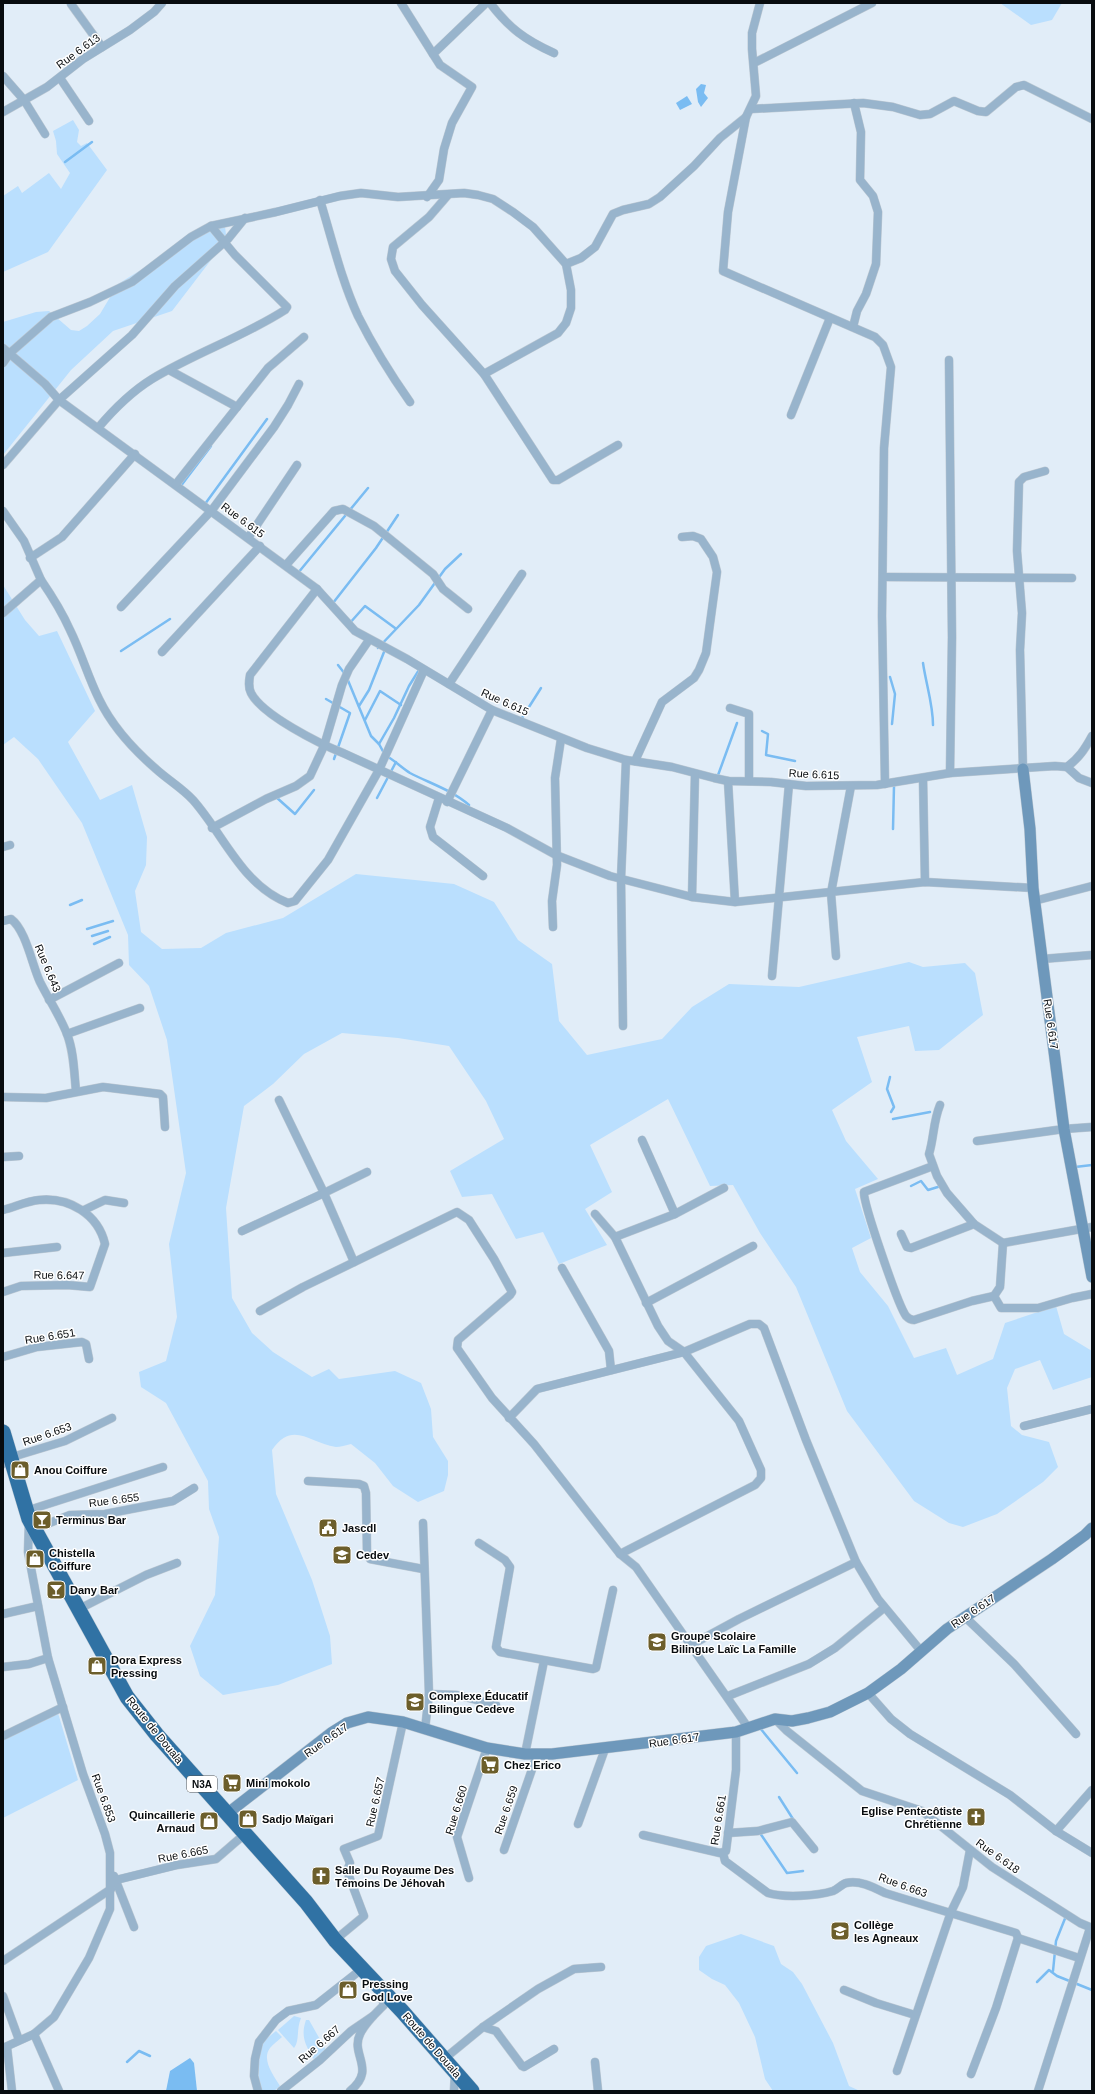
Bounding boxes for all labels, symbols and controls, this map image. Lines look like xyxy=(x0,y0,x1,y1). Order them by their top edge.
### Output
street label: Rue 6.613 xyxy=(54,31,102,71)
street label: Rue 6.615 xyxy=(219,500,267,540)
street label: Rue 6.615 xyxy=(479,686,531,718)
street label: Rue 6.615 xyxy=(788,767,840,781)
street label: Rue 6.643 xyxy=(33,942,63,994)
street label: Rue 6.617 xyxy=(1042,998,1060,1050)
street label: Rue 6.647 xyxy=(34,1269,84,1281)
street label: Rue 6.651 xyxy=(24,1326,76,1346)
street label: Rue 6.653 xyxy=(21,1420,73,1448)
shop icon: Anou Coiffure xyxy=(9,1459,31,1481)
place label: Anou Coiffure xyxy=(34,1464,107,1476)
street label: Rue 6.655 xyxy=(88,1491,140,1509)
bar icon: Terminus Bar xyxy=(31,1509,53,1531)
place label: Terminus Bar xyxy=(56,1514,127,1526)
public building icon: Jascdl xyxy=(317,1517,339,1539)
place label: Jascdl xyxy=(342,1522,376,1534)
school or university icon: Cedev xyxy=(331,1544,353,1566)
place label: Chistella Coiffure xyxy=(49,1547,96,1572)
shop icon: Chistella Coiffure xyxy=(24,1548,46,1570)
place label: Cedev xyxy=(356,1549,390,1561)
bar icon: Dany Bar xyxy=(45,1579,67,1601)
place label: Dany Bar xyxy=(70,1584,119,1596)
street label: Rue 6.617 xyxy=(949,1592,997,1630)
place label: Groupe Scolaire Bilingue Laïc La Famille xyxy=(671,1630,796,1655)
school or university icon: Groupe Scolaire Bilingue Laïc La Famille xyxy=(646,1631,668,1653)
place label: Dora Express Pressing xyxy=(111,1654,182,1679)
shop icon: Dora Express Pressing xyxy=(86,1655,108,1677)
place label: Complexe Éducatif Bilingue Cedeve xyxy=(429,1690,528,1715)
school or university icon: Complexe Éducatif Bilingue Cedeve xyxy=(404,1691,426,1713)
street label: Route de Douala xyxy=(124,1694,186,1767)
street label: Rue 6.617 xyxy=(302,1721,350,1759)
street label: Rue 6.617 xyxy=(648,1731,700,1749)
supermarket icon: Chez Erico xyxy=(479,1754,501,1776)
place label: Chez Erico xyxy=(504,1759,561,1771)
street label: Rue 6.853 xyxy=(90,1772,118,1824)
supermarket icon: Mini mokolo xyxy=(221,1772,243,1794)
road number: N3A xyxy=(187,1776,217,1792)
street label: Rue 6.657 xyxy=(363,1776,387,1828)
place label: Mini mokolo xyxy=(246,1777,310,1789)
street label: Rue 6.660 xyxy=(443,1784,469,1836)
street label: Rue 6.659 xyxy=(492,1784,520,1836)
street label: Rue 6.661 xyxy=(708,1794,728,1846)
place label: Eglise Pentecôtiste Chrétienne xyxy=(861,1805,962,1830)
church icon: Eglise Pentecôtiste Chrétienne xyxy=(965,1806,987,1828)
shop icon: Sadjo Maïgari xyxy=(237,1808,259,1830)
place label: Quincaillerie Arnaud xyxy=(129,1809,195,1834)
shop icon: Quincaillerie Arnaud xyxy=(198,1810,220,1832)
place label: Sadjo Maïgari xyxy=(262,1813,334,1825)
street label: Rue 6.618 xyxy=(974,1836,1022,1876)
street label: Rue 6.665 xyxy=(157,1843,209,1865)
place label: Salle Du Royaume Des Témoins De Jéhovah xyxy=(335,1864,454,1889)
church icon: Salle Du Royaume Des Témoins De Jéhovah xyxy=(310,1865,332,1887)
street label: Rue 6.663 xyxy=(877,1871,929,1899)
place label: Collège les Agneaux xyxy=(854,1919,919,1944)
school or university icon: Collège les Agneaux xyxy=(829,1920,851,1942)
place label: Pressing God Love xyxy=(362,1978,413,2003)
shop icon: Pressing God Love xyxy=(337,1979,359,2001)
street label: Route de Douala xyxy=(400,2010,464,2081)
street label: Rue 6.667 xyxy=(296,2023,342,2065)

